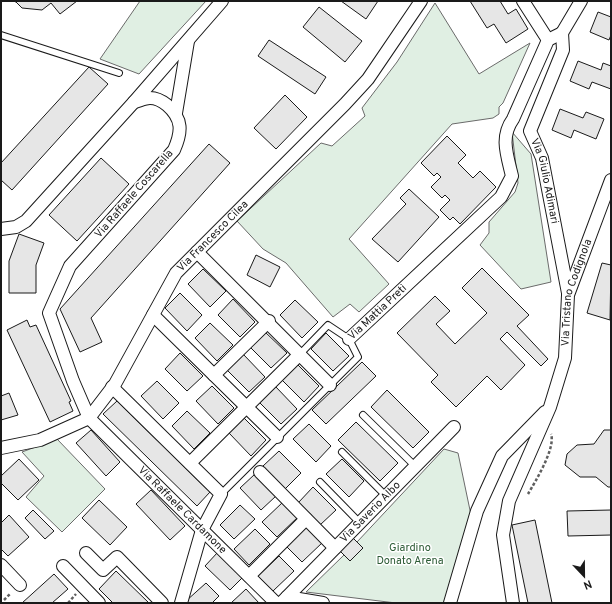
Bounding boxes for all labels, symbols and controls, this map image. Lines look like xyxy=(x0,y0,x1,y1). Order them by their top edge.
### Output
street label: Via Giulio Adimari xyxy=(527,136,562,225)
street label: Via Raffaele Coscarella xyxy=(92,147,176,241)
street label: Via Francesco Cilea xyxy=(174,197,252,275)
street label: Via Tristano Codignola xyxy=(559,237,595,347)
street label: Via Mattia Preti xyxy=(345,282,410,343)
street label: Via Raffaele Cardamone xyxy=(135,463,230,557)
street label: Via Saverio Albo xyxy=(337,478,404,546)
park label: Giardino Donato Arena xyxy=(376,541,444,568)
north arrow xyxy=(564,556,604,596)
text: N xyxy=(581,576,594,592)

